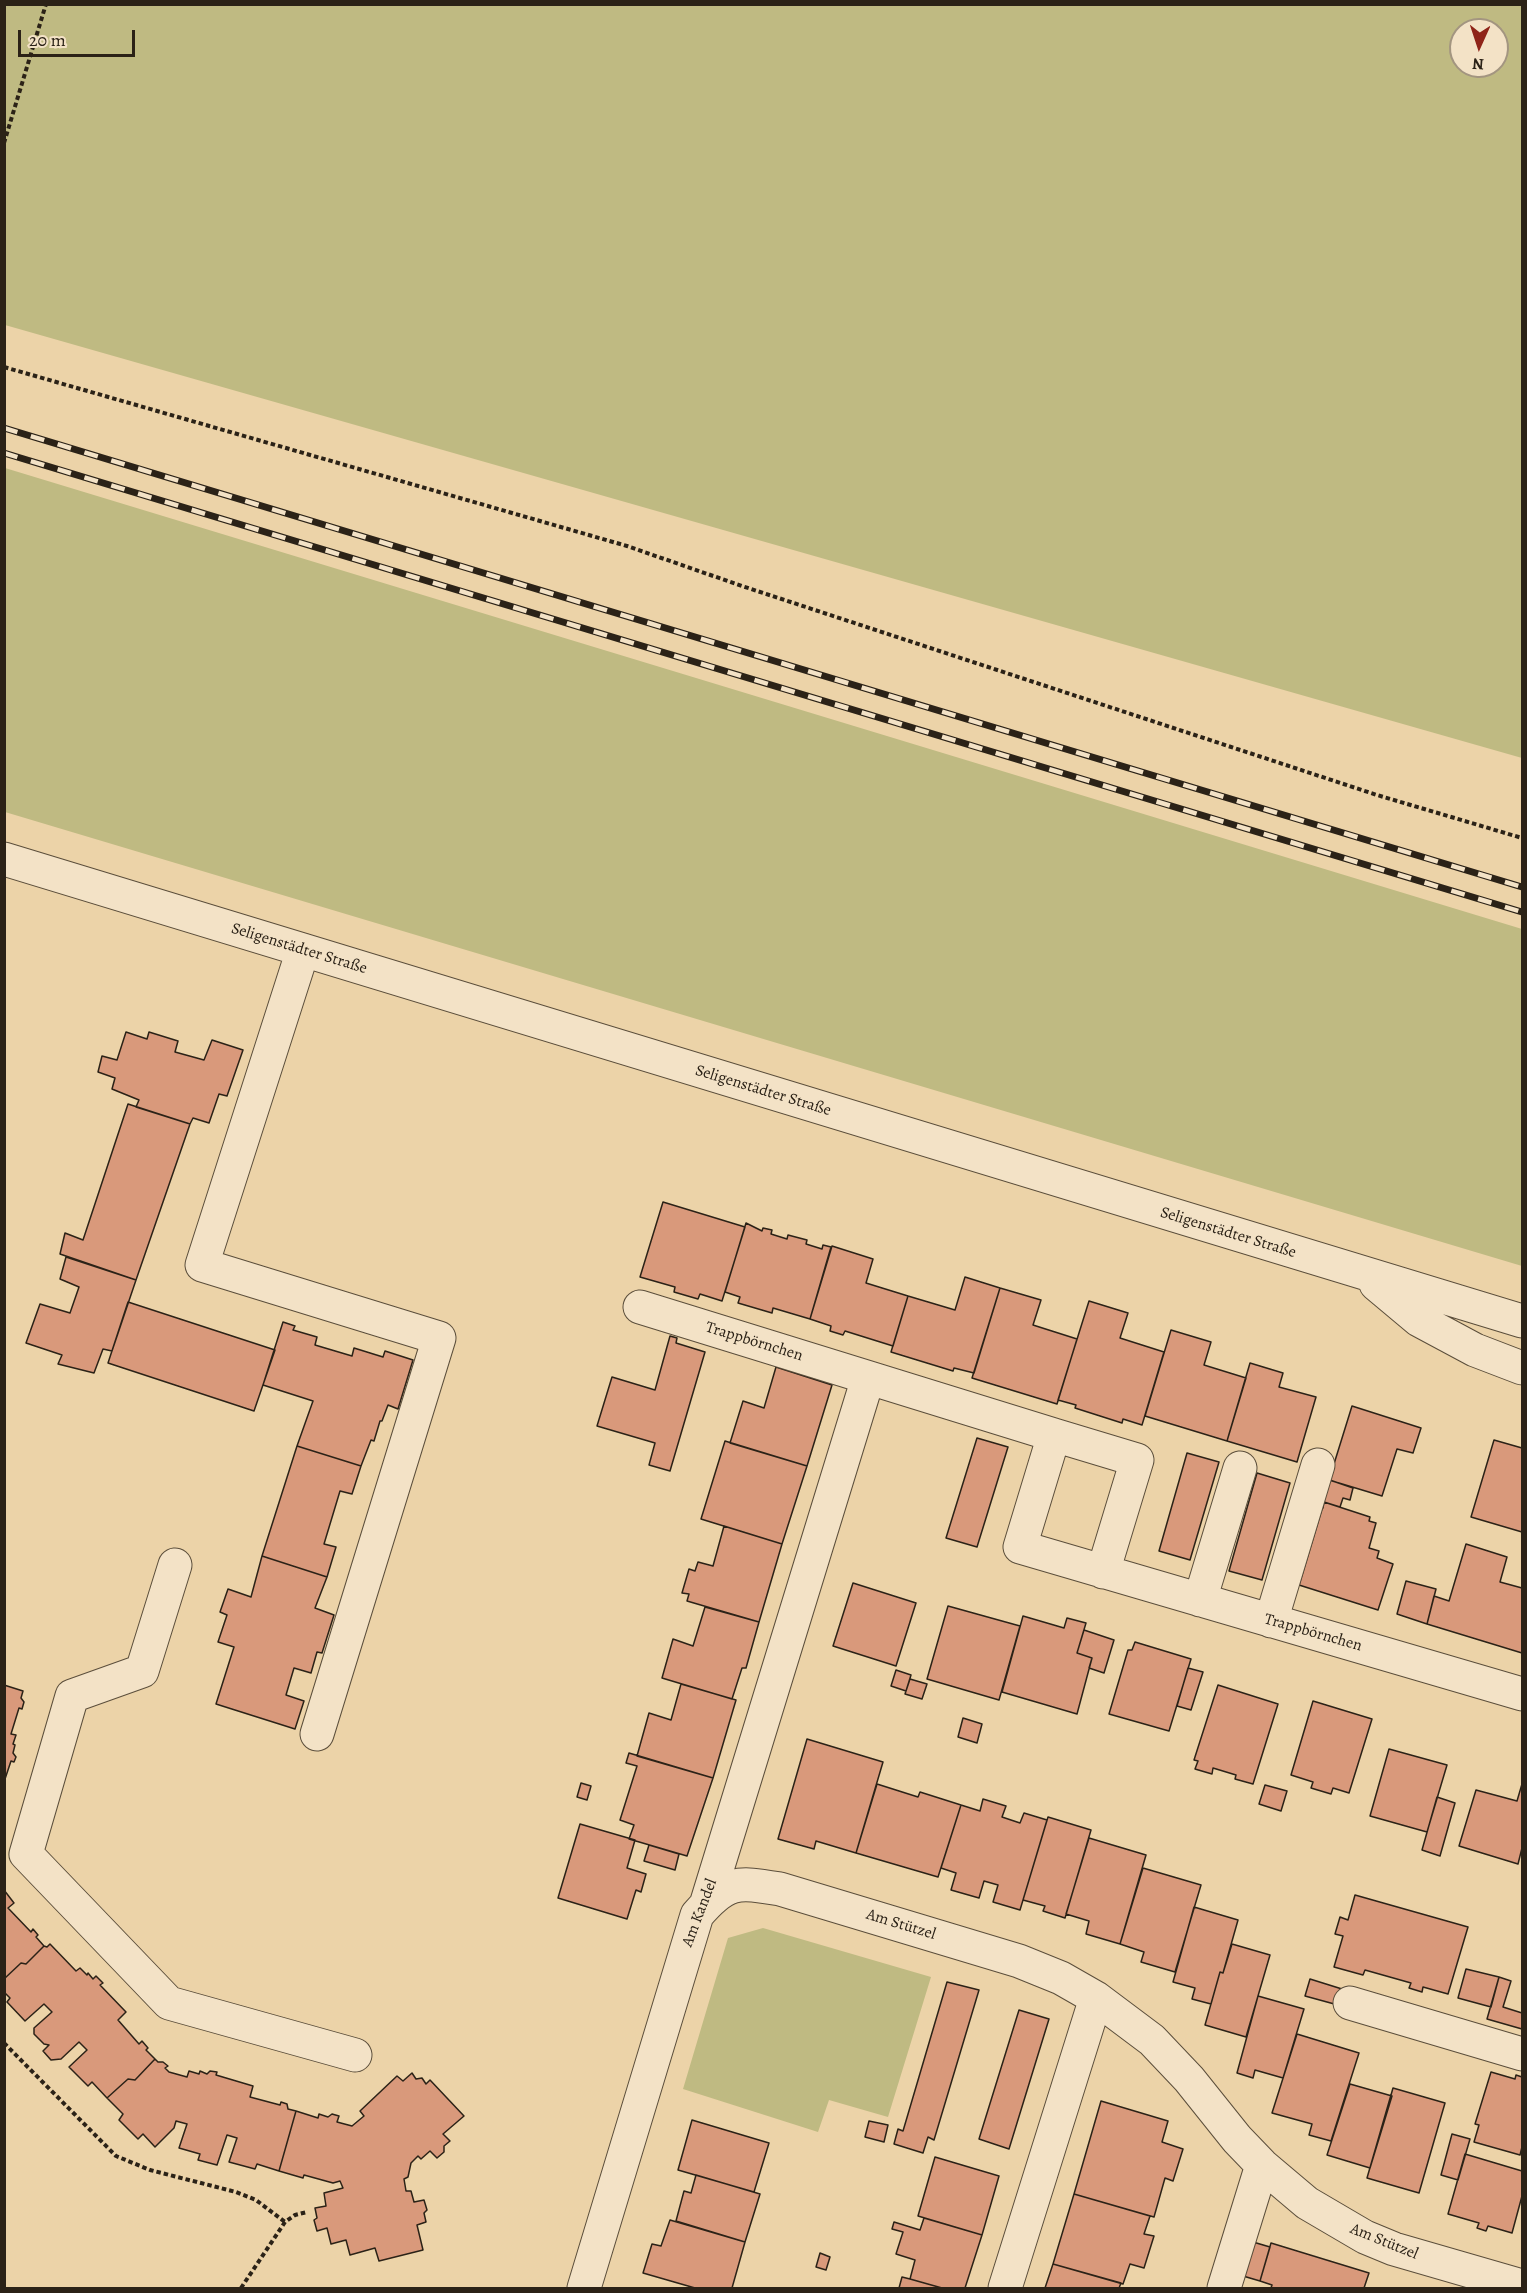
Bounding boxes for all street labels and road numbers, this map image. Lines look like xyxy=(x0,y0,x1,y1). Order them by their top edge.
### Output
street label: Seligenstädter Straße xyxy=(229,919,369,979)
street label: Seligenstädter Straße xyxy=(693,1061,833,1121)
street label: Seligenstädter Straße xyxy=(1158,1203,1298,1263)
street label: Trappbörnchen xyxy=(703,1318,805,1366)
street label: Trappbörnchen xyxy=(1262,1610,1364,1656)
street label: Am Kandel xyxy=(678,1876,722,1950)
street label: Am Stützel xyxy=(864,1905,938,1945)
street label: Am Stützel xyxy=(1347,2220,1421,2264)

